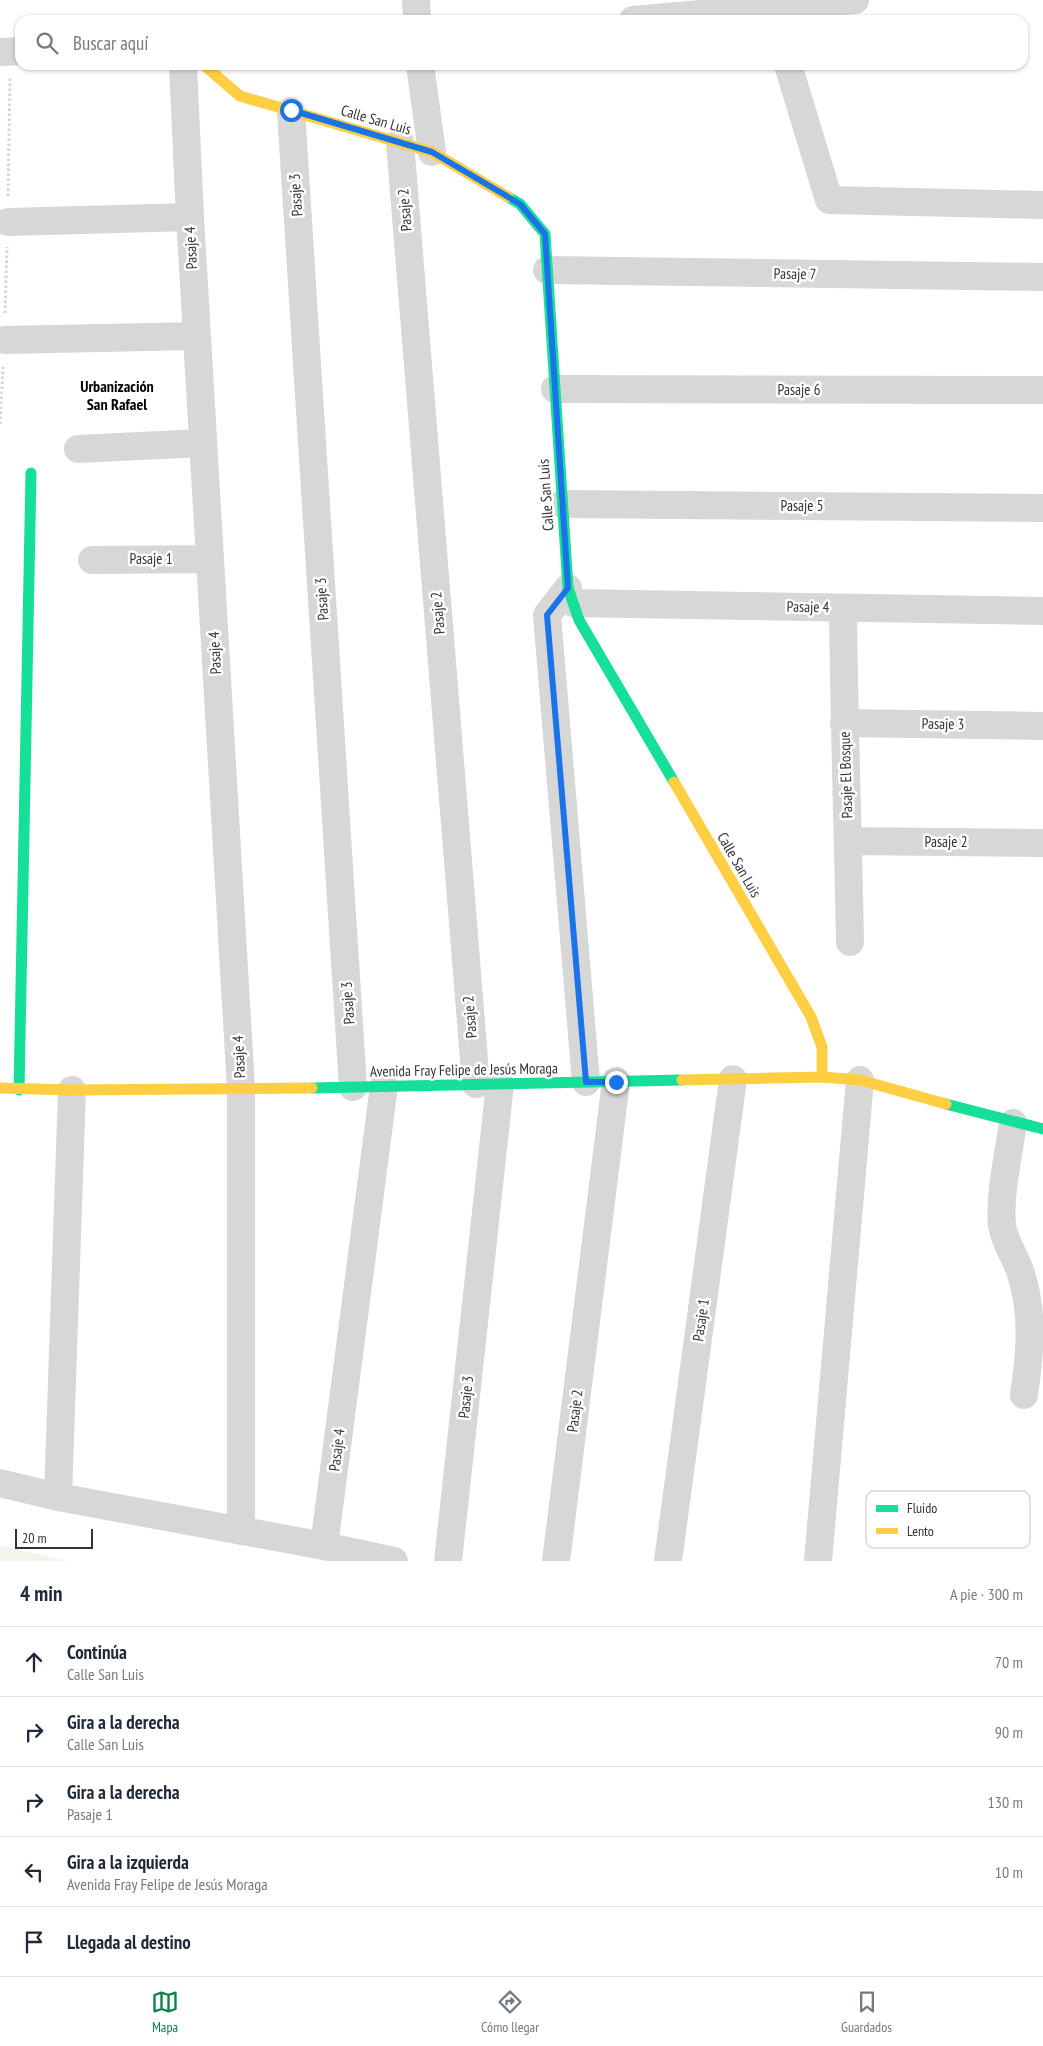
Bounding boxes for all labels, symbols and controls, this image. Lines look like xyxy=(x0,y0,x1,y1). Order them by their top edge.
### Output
search box xyxy=(15,15,1028,70)
icon: search xyxy=(33,29,61,57)
text: Buscar aquí xyxy=(73,31,148,55)
route start xyxy=(280,99,303,122)
street label: Calle San Luis xyxy=(339,100,413,139)
street label: Pasaje 3 xyxy=(285,173,306,217)
street label: Pasaje 2 xyxy=(393,188,416,232)
street label: Pasaje 4 xyxy=(180,226,201,270)
street label: Pasaje 7 xyxy=(773,264,817,283)
district label: Urbanización San Rafael xyxy=(80,376,154,414)
street label: Pasaje 6 xyxy=(778,380,821,399)
street label: Calle San Luis xyxy=(534,458,557,532)
street label: Pasaje 5 xyxy=(781,496,823,515)
street label: Pasaje 1 xyxy=(130,549,172,568)
street label: Pasaje 3 xyxy=(311,577,332,621)
street label: Pasaje 2 xyxy=(426,591,449,635)
street label: Pasaje 4 xyxy=(786,597,830,616)
street label: Pasaje 4 xyxy=(204,631,225,675)
street label: Pasaje 3 xyxy=(921,714,965,733)
street label: Pasaje El Bosque xyxy=(834,731,857,819)
street label: Calle San Luis xyxy=(713,829,766,901)
street label: Pasaje 2 xyxy=(925,832,967,851)
street label: Pasaje 3 xyxy=(337,981,358,1025)
street label: Pasaje 2 xyxy=(458,995,481,1039)
street label: Pasaje 4 xyxy=(228,1035,249,1079)
street label: Avenida Fray Felipe de Jesús Moraga xyxy=(370,1058,558,1081)
route end xyxy=(605,1071,628,1094)
street label: Pasaje 1 xyxy=(688,1297,713,1342)
street label: Pasaje 3 xyxy=(454,1375,477,1419)
street label: Pasaje 2 xyxy=(562,1389,587,1433)
street label: Pasaje 4 xyxy=(324,1427,349,1472)
legend xyxy=(866,1491,1030,1548)
text: Fluido xyxy=(907,1499,937,1517)
text: Lento xyxy=(907,1522,934,1540)
scale bar xyxy=(15,1526,92,1549)
text: 20 m xyxy=(22,1529,47,1547)
text: 4 min xyxy=(20,1580,62,1607)
text: A pie · 300 m xyxy=(950,1584,1023,1604)
text: Continúa xyxy=(67,1640,127,1664)
icon: ahead xyxy=(20,1648,48,1676)
text: 70 m xyxy=(995,1652,1023,1672)
text: Calle San Luis xyxy=(67,1664,144,1684)
text: Gira a la derecha xyxy=(67,1710,180,1734)
icon: right xyxy=(20,1718,48,1746)
text: 90 m xyxy=(995,1722,1023,1742)
text: Calle San Luis xyxy=(67,1734,144,1754)
text: Gira a la derecha xyxy=(67,1780,180,1804)
icon: right xyxy=(20,1788,48,1816)
text: 130 m xyxy=(988,1792,1023,1812)
text: Pasaje 1 xyxy=(67,1804,113,1824)
text: Gira a la izquierda xyxy=(67,1850,189,1874)
icon: left xyxy=(20,1858,48,1886)
text: 10 m xyxy=(995,1862,1023,1882)
text: Avenida Fray Felipe de Jesús Moraga xyxy=(67,1874,268,1894)
icon: arrive xyxy=(20,1928,48,1956)
text: Llegada al destino xyxy=(67,1930,191,1954)
tab: Mapa xyxy=(151,1988,179,2036)
tab: Cómo llegar xyxy=(481,1988,539,2036)
tab: Guardados xyxy=(841,1988,892,2036)

